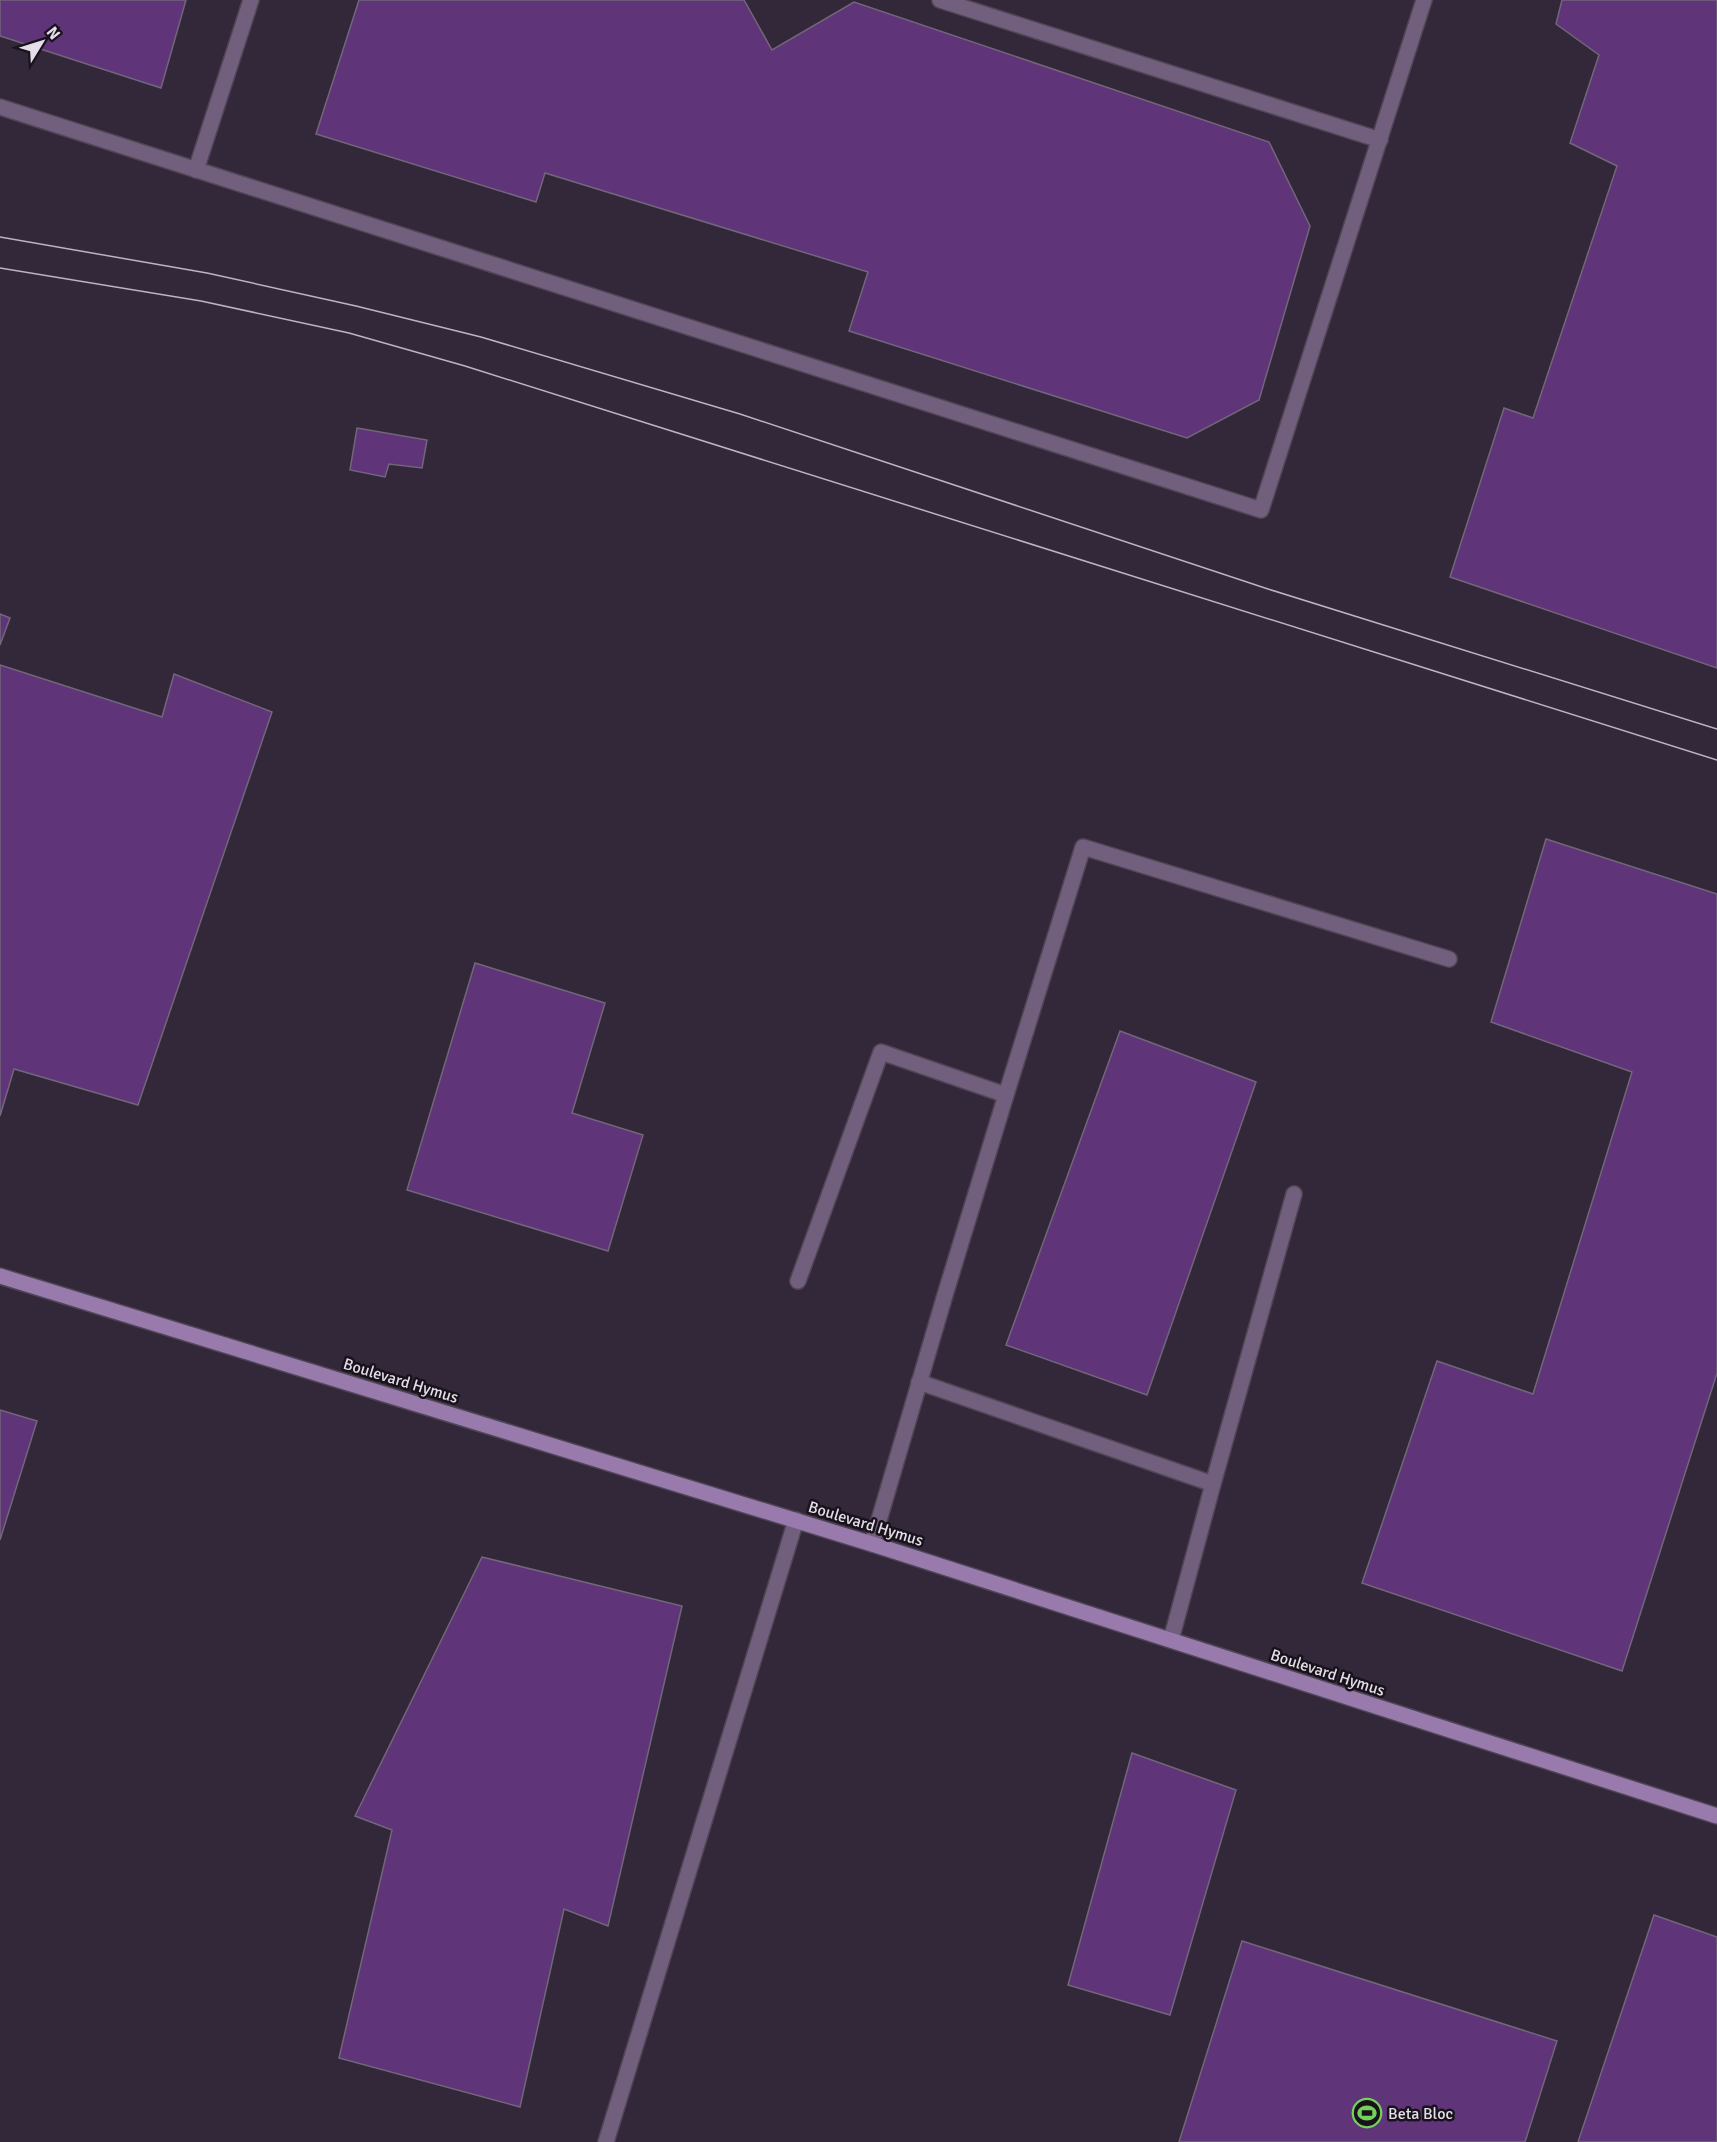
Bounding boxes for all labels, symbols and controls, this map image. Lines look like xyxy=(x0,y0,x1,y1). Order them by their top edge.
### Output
north arrow xyxy=(12,12,72,72)
text: N xyxy=(42,23,64,44)
street label: Boulevard Hymus xyxy=(341,1354,461,1408)
street label: Boulevard Hymus xyxy=(806,1497,926,1551)
street label: Boulevard Hymus xyxy=(1268,1645,1387,1701)
sports icon: Beta Bloc xyxy=(1351,2097,1383,2129)
place label: Beta Bloc xyxy=(1388,2104,1453,2124)

